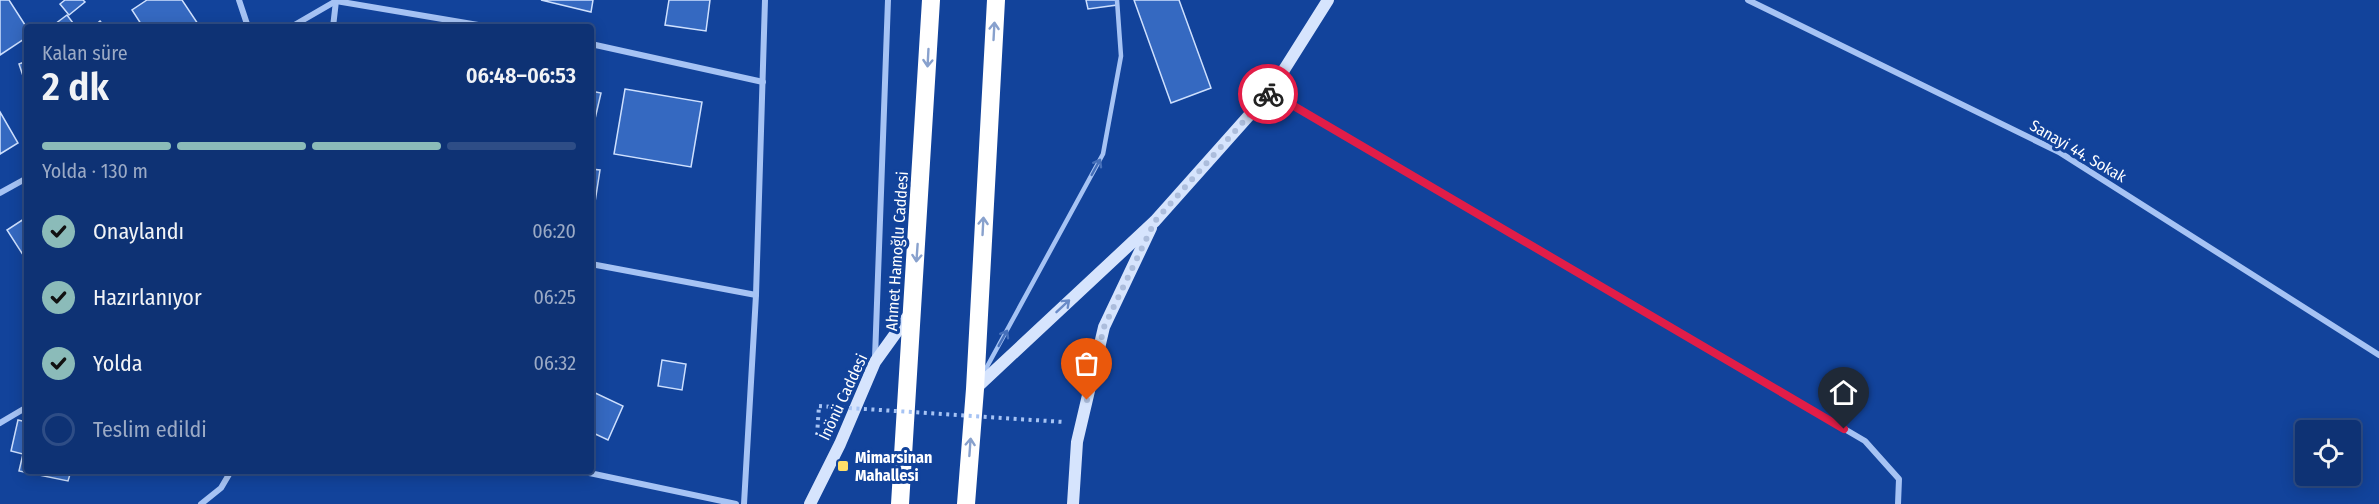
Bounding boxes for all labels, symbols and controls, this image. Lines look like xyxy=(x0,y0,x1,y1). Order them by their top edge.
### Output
one-way arrow xyxy=(989,22,1000,42)
text: Kalan süre xyxy=(42,41,128,65)
one-way arrow xyxy=(923,48,934,68)
text: 06:48–06:53 xyxy=(466,62,576,89)
text: 2 dk xyxy=(42,64,109,110)
courier xyxy=(1238,64,1298,124)
icon: bike xyxy=(1252,78,1285,111)
street label: Sanayi 44. Sokak xyxy=(2026,116,2130,187)
one-way arrow xyxy=(1091,158,1102,176)
text: Yolda · 130 m xyxy=(42,159,148,183)
street label: Ahmet Hamoğlu Caddesi xyxy=(882,171,912,331)
icon: check xyxy=(42,215,75,248)
one-way arrow xyxy=(978,216,989,236)
text: Onaylandı xyxy=(93,218,184,245)
text: 06:20 xyxy=(532,219,576,243)
one-way arrow xyxy=(911,243,922,263)
icon: check xyxy=(42,281,75,314)
text: Hazırlanıyor xyxy=(93,284,202,311)
text: 06:25 xyxy=(533,285,576,309)
one-way arrow xyxy=(1056,299,1071,314)
one-way arrow xyxy=(997,330,1009,347)
pin xyxy=(1061,338,1112,400)
icon: check xyxy=(42,347,75,380)
icon: bag xyxy=(1070,347,1103,380)
text: Yolda xyxy=(93,350,143,377)
text: 06:32 xyxy=(534,351,576,375)
street label: İnönü Caddesi xyxy=(815,351,871,443)
pin xyxy=(1818,367,1869,429)
icon: home xyxy=(1827,376,1860,409)
text: Teslim edildi xyxy=(93,416,207,443)
map controls xyxy=(2295,420,2361,486)
button: locate xyxy=(2295,420,2361,486)
one-way arrow xyxy=(965,437,976,457)
place label: Mimarsinan Mahallesi xyxy=(855,448,932,485)
marker: Mimarsinan Mahallesi xyxy=(836,459,850,473)

